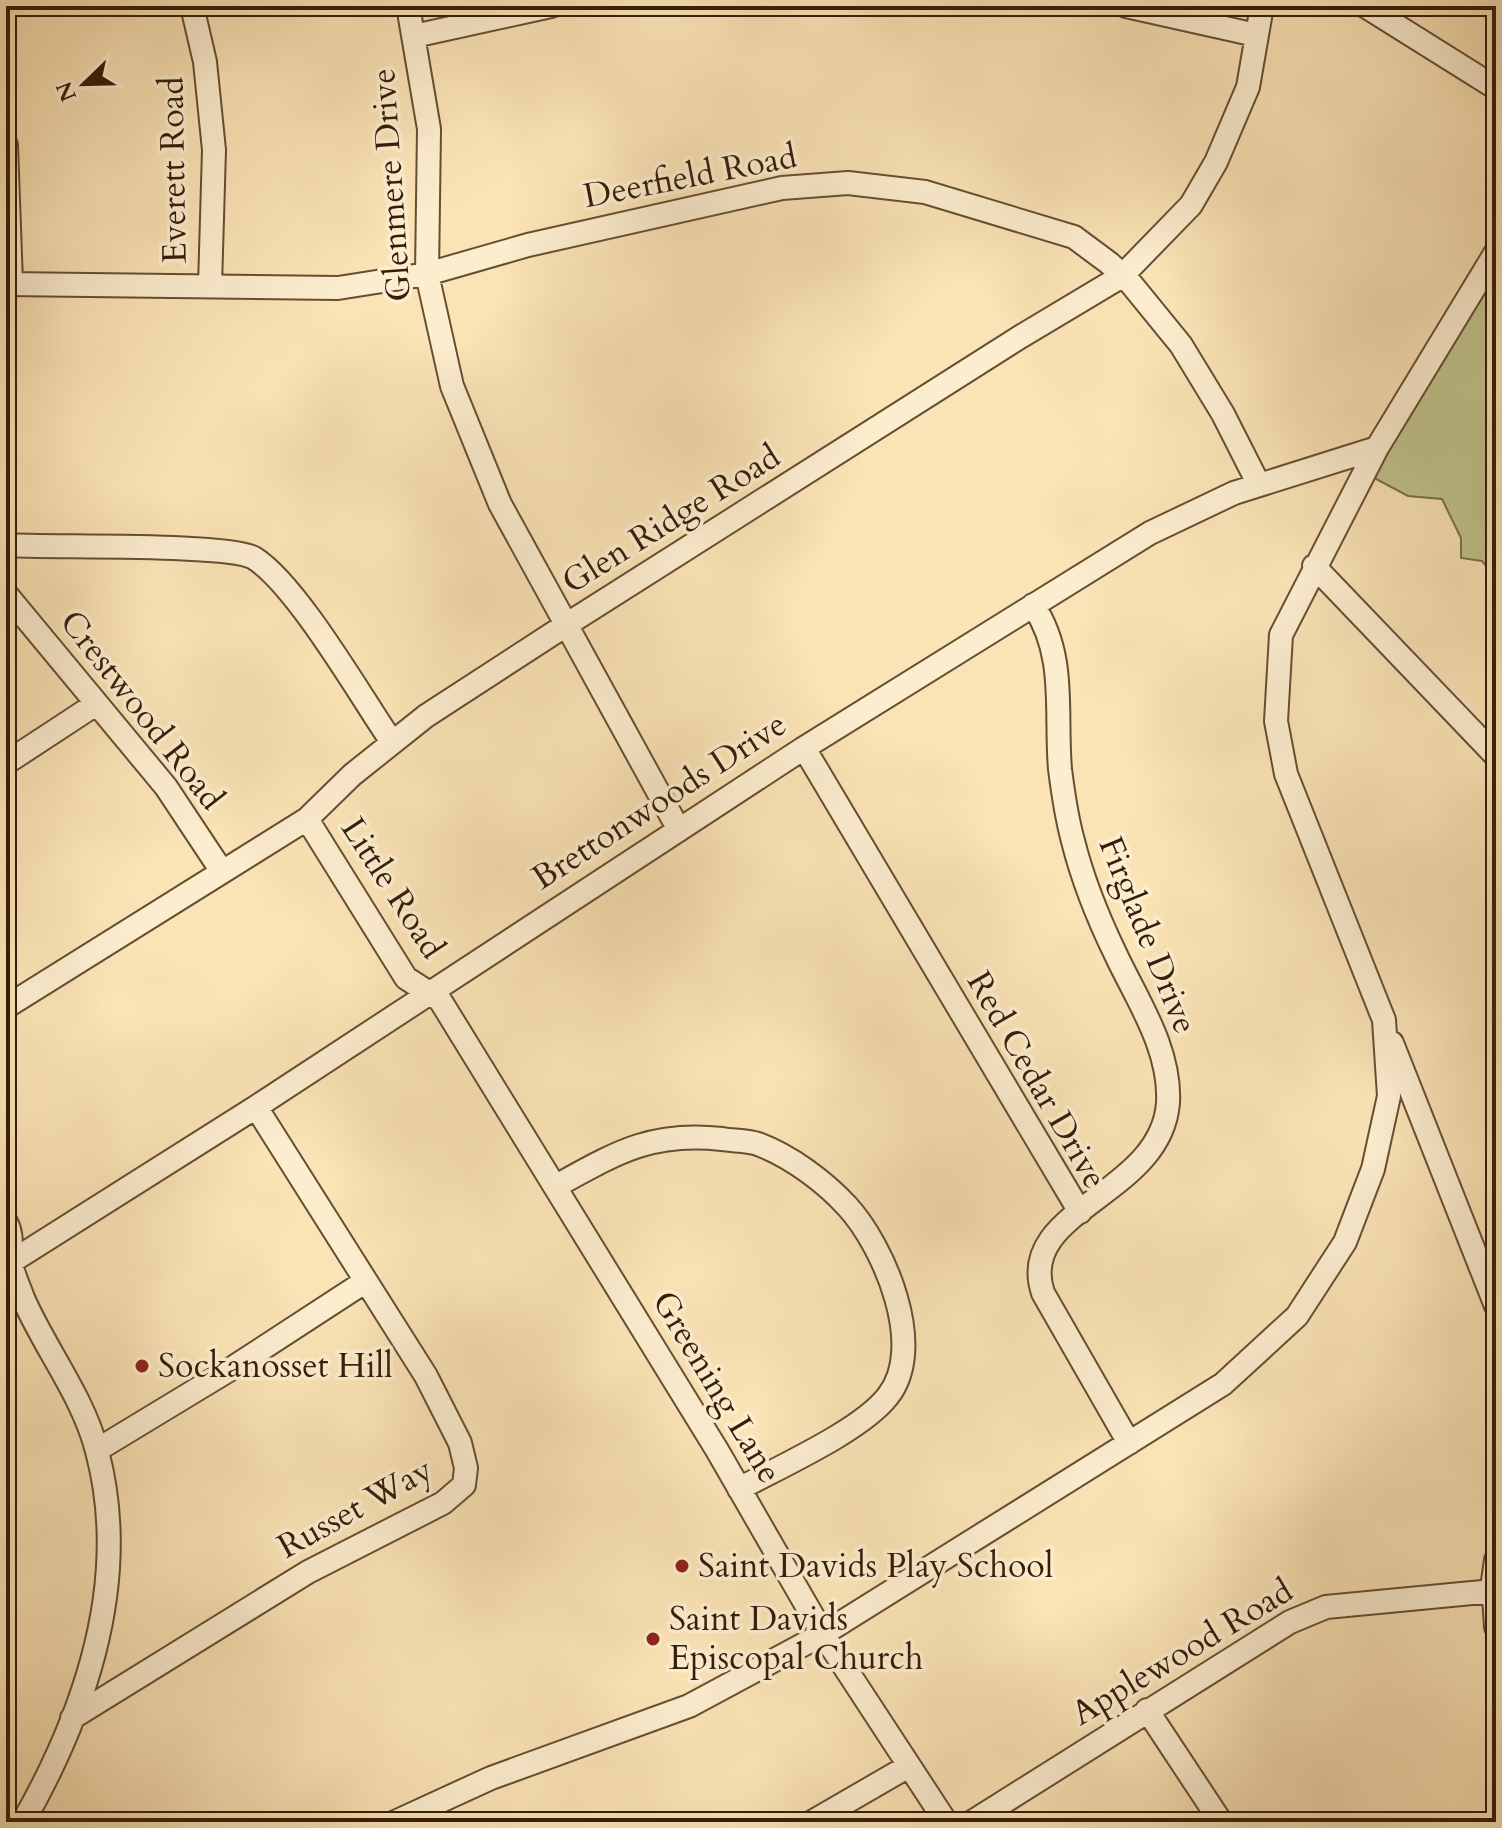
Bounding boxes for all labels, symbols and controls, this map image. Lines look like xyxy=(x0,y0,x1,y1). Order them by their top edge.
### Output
north arrow xyxy=(44,44,124,124)
street label: Glenmere Drive xyxy=(360,67,422,303)
street label: Everett Road xyxy=(148,76,198,264)
text: N xyxy=(49,77,84,106)
street label: Deerfield Road xyxy=(580,133,800,219)
street label: Glen Ridge Road xyxy=(553,434,789,604)
street label: Crestwood Road xyxy=(49,601,235,819)
street label: Brettonwoods Drive xyxy=(523,701,795,901)
street label: Little Road xyxy=(330,809,456,967)
street label: Firglade Drive xyxy=(1088,830,1208,1040)
street label: Red Cedar Drive xyxy=(956,963,1118,1197)
street label: Greening Lane xyxy=(642,1282,792,1492)
place label: Sockanosset Hill xyxy=(158,1343,393,1389)
marker: Sockanosset Hill xyxy=(133,1357,151,1375)
street label: Russet Way xyxy=(269,1447,441,1569)
place label: Saint Davids Play School xyxy=(698,1543,1054,1589)
marker: Saint Davids Play School xyxy=(673,1557,691,1575)
street label: Applewood Road xyxy=(1063,1568,1301,1736)
place label: Saint Davids Episcopal Church xyxy=(669,1596,924,1681)
marker: Saint Davids Episcopal Church xyxy=(644,1630,662,1648)

